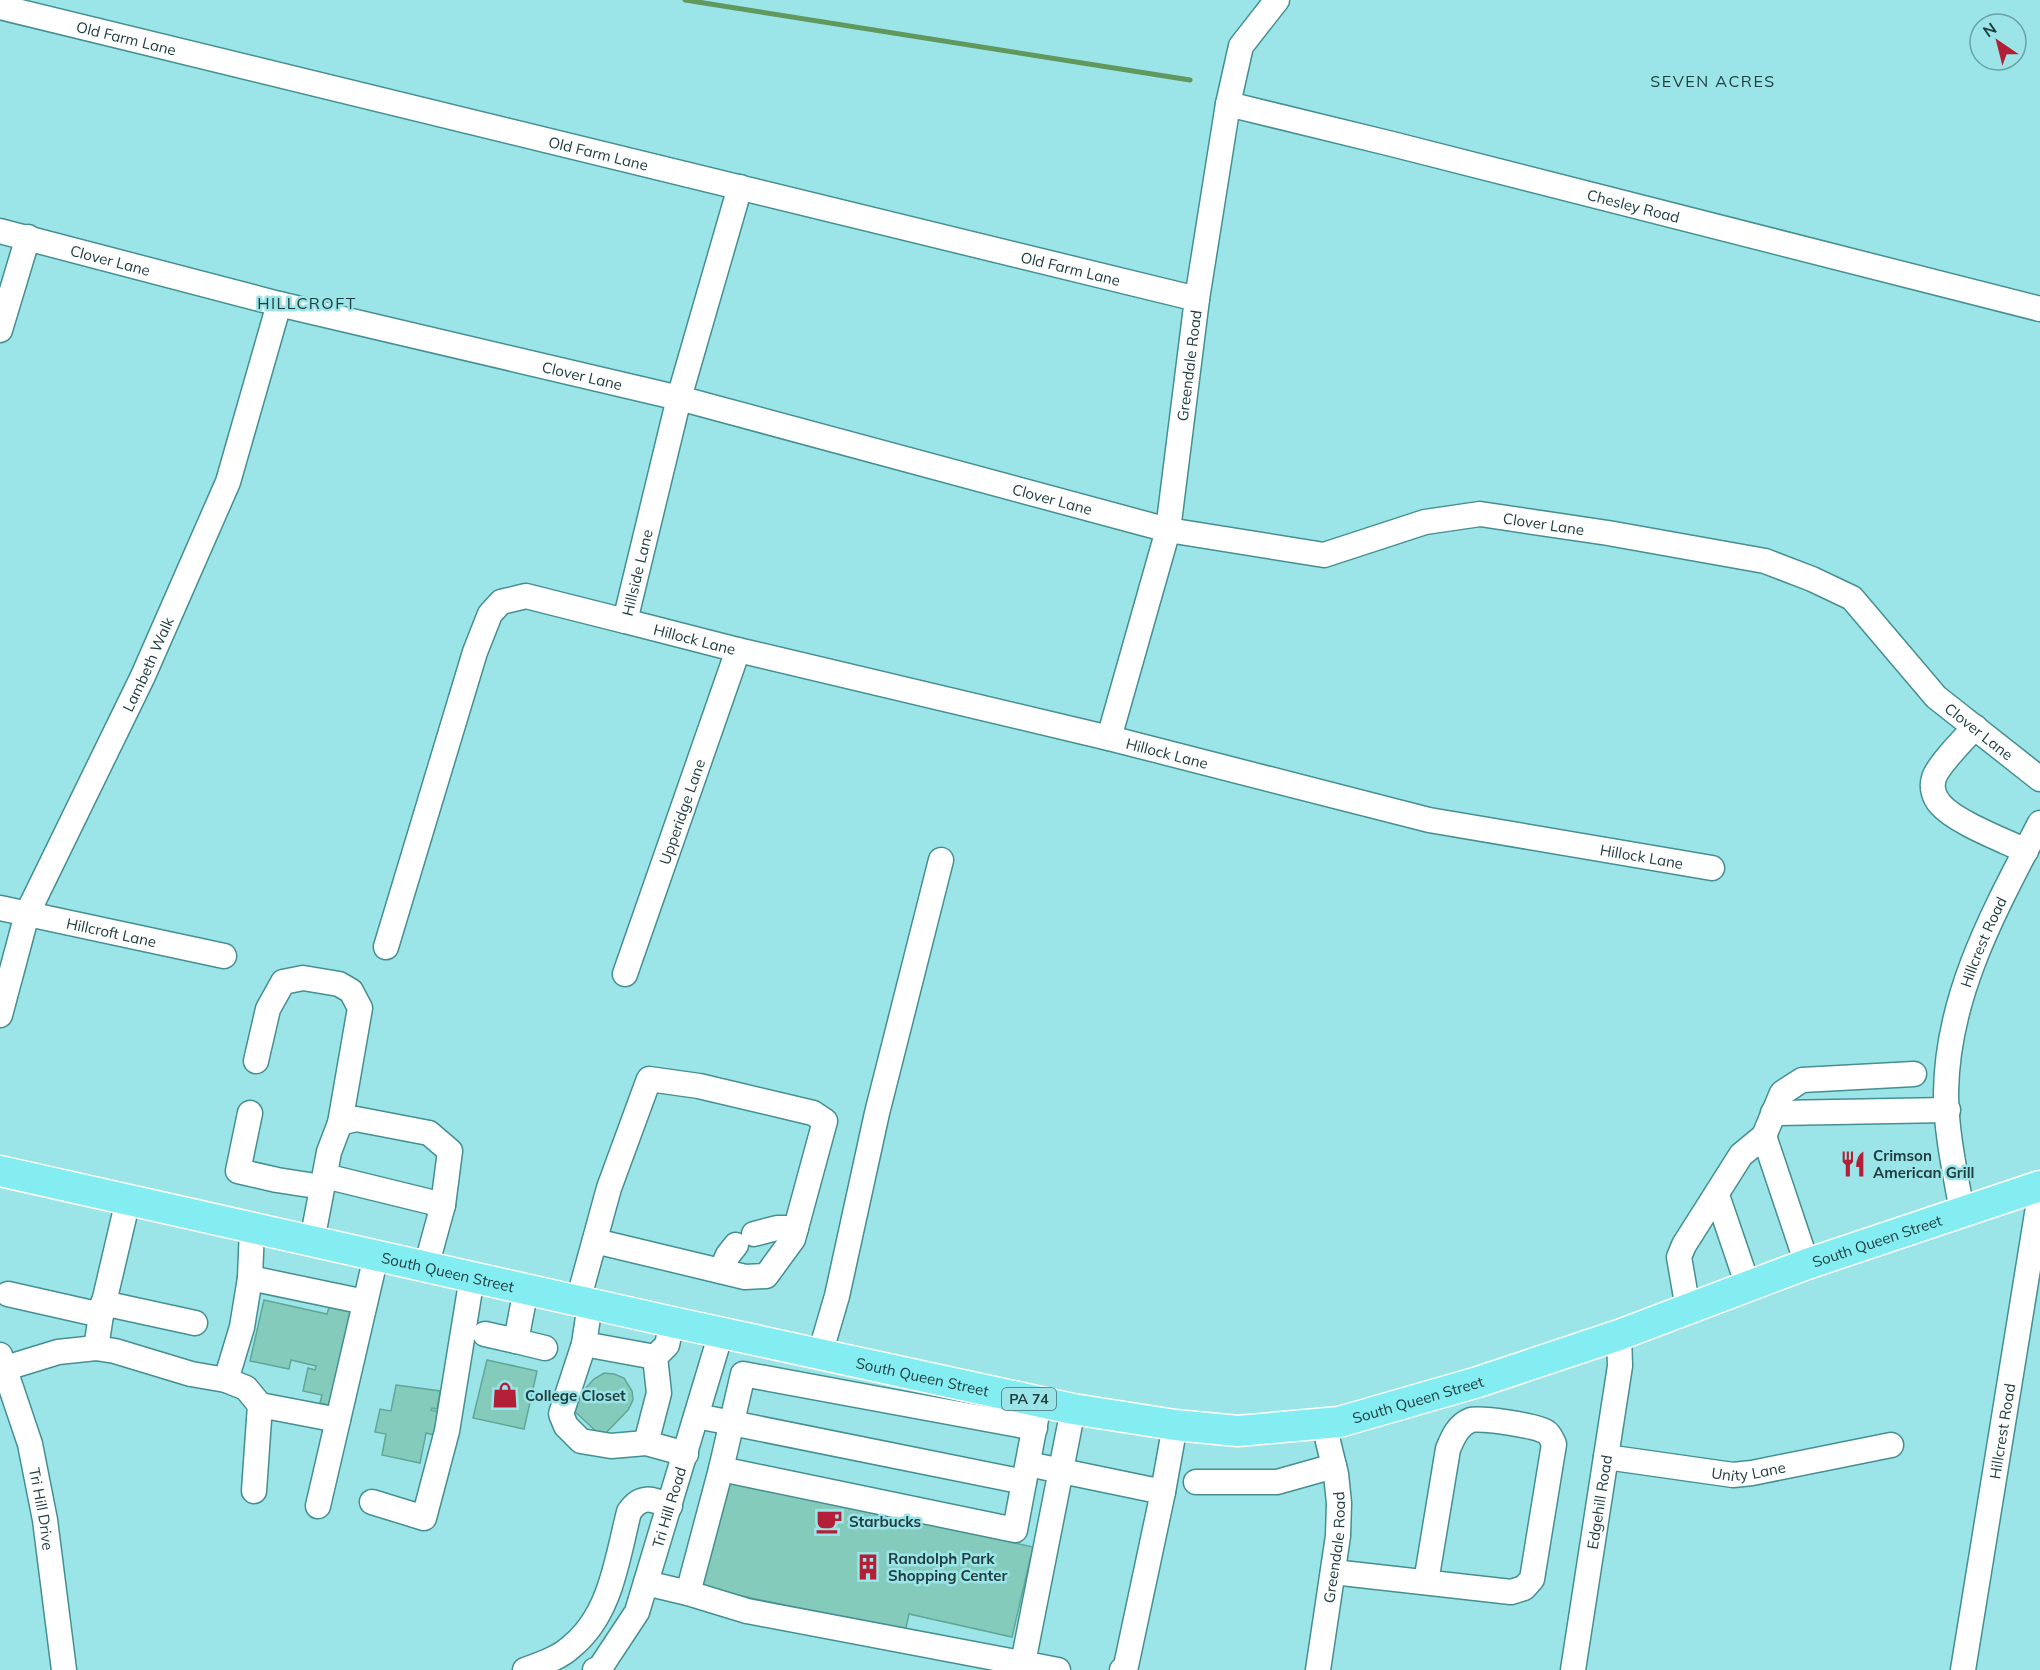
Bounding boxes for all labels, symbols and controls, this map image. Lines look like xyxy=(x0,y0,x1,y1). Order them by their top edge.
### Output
north arrow xyxy=(1968,12,2028,72)
street label: Old Farm Lane xyxy=(75,16,178,59)
text: N xyxy=(1979,18,2000,41)
district label: SEVEN ACRES xyxy=(1650,71,1776,91)
street label: Old Farm Lane xyxy=(547,132,650,174)
street label: Chesley Road xyxy=(1585,185,1682,226)
street label: Clover Lane xyxy=(68,240,152,279)
street label: Old Farm Lane xyxy=(1019,247,1122,289)
district label: HILLCROFT xyxy=(257,293,357,313)
street label: Greendale Road xyxy=(1172,309,1205,422)
street label: Clover Lane xyxy=(540,357,624,394)
street label: Clover Lane xyxy=(1010,479,1094,519)
street label: Clover Lane xyxy=(1502,508,1586,539)
street label: Hillside Lane xyxy=(617,527,656,618)
street label: Lambeth Walk xyxy=(118,614,177,714)
street label: Hillock Lane xyxy=(652,619,738,659)
street label: Clover Lane xyxy=(1941,698,2017,764)
street label: Hillock Lane xyxy=(1124,733,1210,773)
street label: Upperidge Lane xyxy=(654,756,709,867)
street label: Hillock Lane xyxy=(1599,840,1685,872)
street label: Hillcrest Road xyxy=(1956,893,2010,990)
street label: Hillcroft Lane xyxy=(65,913,158,951)
place label: Crimson American Grill xyxy=(1873,1146,1974,1182)
restaurant icon: Crimson American Grill xyxy=(1838,1149,1868,1179)
street label: South Queen Street xyxy=(1810,1210,1944,1271)
street label: South Queen Street xyxy=(380,1248,516,1296)
street label: South Queen Street xyxy=(854,1353,991,1400)
street label: South Queen Street xyxy=(1350,1371,1486,1427)
shop icon: College Closet xyxy=(490,1380,520,1410)
street label: Hillcrest Road xyxy=(1985,1382,2019,1480)
place label: College Closet xyxy=(525,1386,626,1405)
road number: PA 74 xyxy=(1002,1388,1056,1410)
street label: Edgehill Road xyxy=(1582,1453,1616,1551)
street label: Unity Lane xyxy=(1710,1457,1787,1485)
street label: Tri Hill Road xyxy=(647,1464,690,1550)
street label: Tri Hill Drive xyxy=(25,1466,58,1551)
street label: Greendale Road xyxy=(1319,1491,1349,1604)
cafe icon: Starbucks xyxy=(814,1506,844,1536)
place label: Starbucks xyxy=(849,1512,921,1531)
place label: Randolph Park Shopping Center xyxy=(888,1549,1007,1585)
building icon: Randolph Park Shopping Center xyxy=(853,1552,883,1582)

